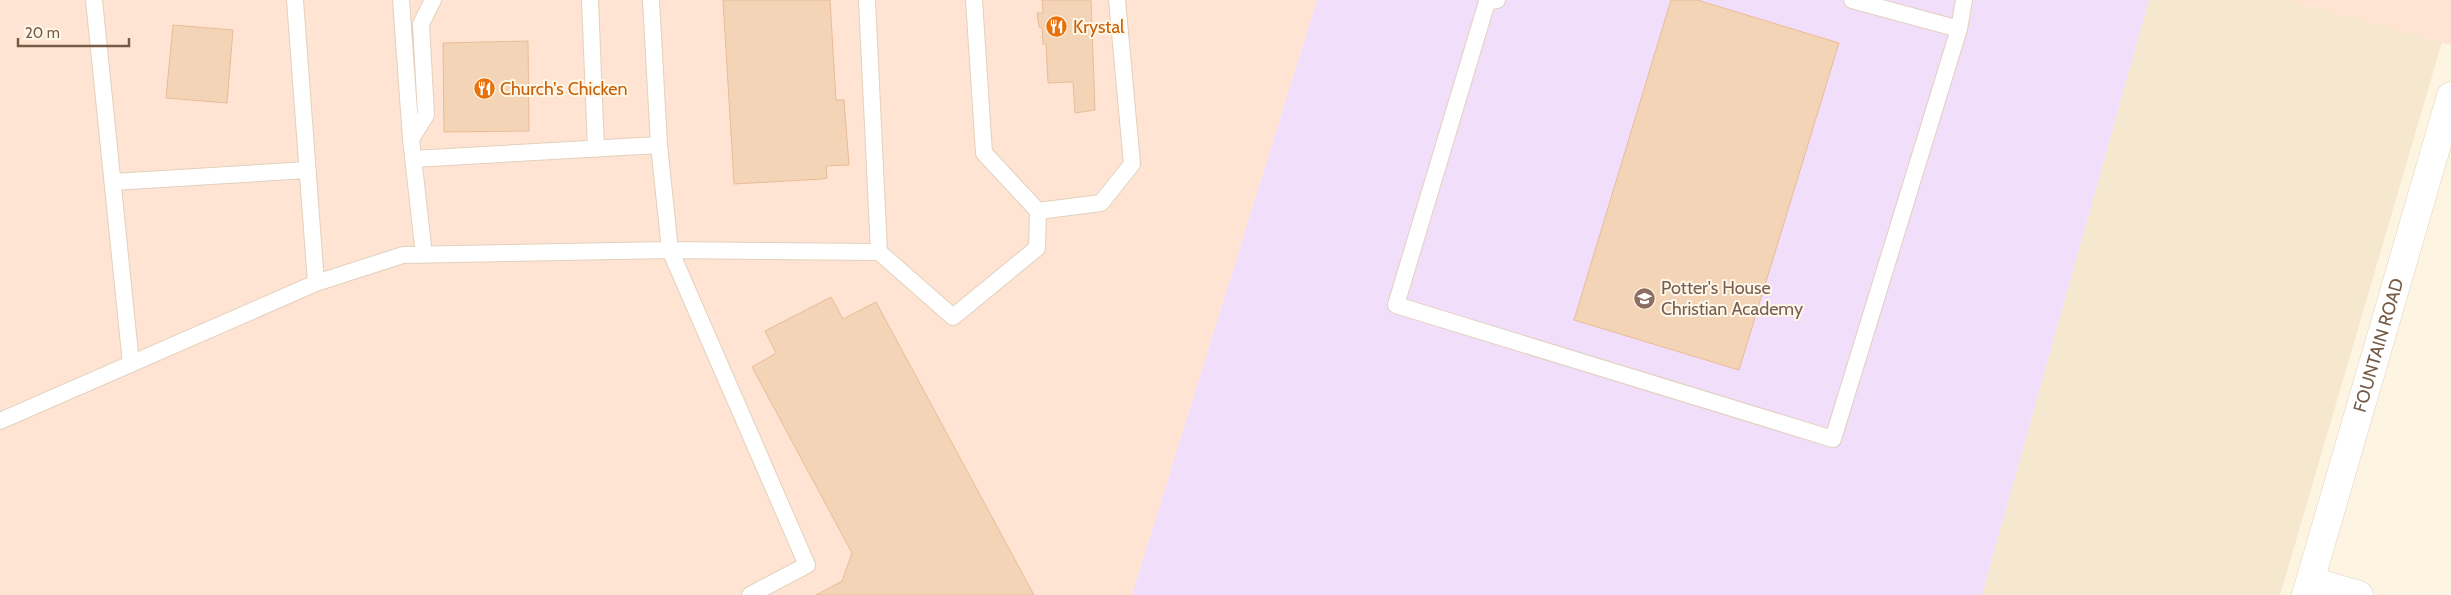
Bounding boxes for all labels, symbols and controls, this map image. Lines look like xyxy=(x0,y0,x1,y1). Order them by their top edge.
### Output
scale bar xyxy=(18,15,129,47)
restaurant icon: Krystal xyxy=(1045,15,1069,39)
place label: Krystal xyxy=(1073,16,1125,38)
text: 20 m xyxy=(25,24,60,42)
restaurant icon: Church's Chicken xyxy=(472,77,496,101)
place label: Church's Chicken xyxy=(500,78,628,100)
street label: FOUNTAIN ROAD xyxy=(2349,276,2408,415)
place label: Potter's House Christian Academy xyxy=(1661,277,1803,320)
school or university icon: Potter's House Christian Academy xyxy=(1633,286,1657,310)

